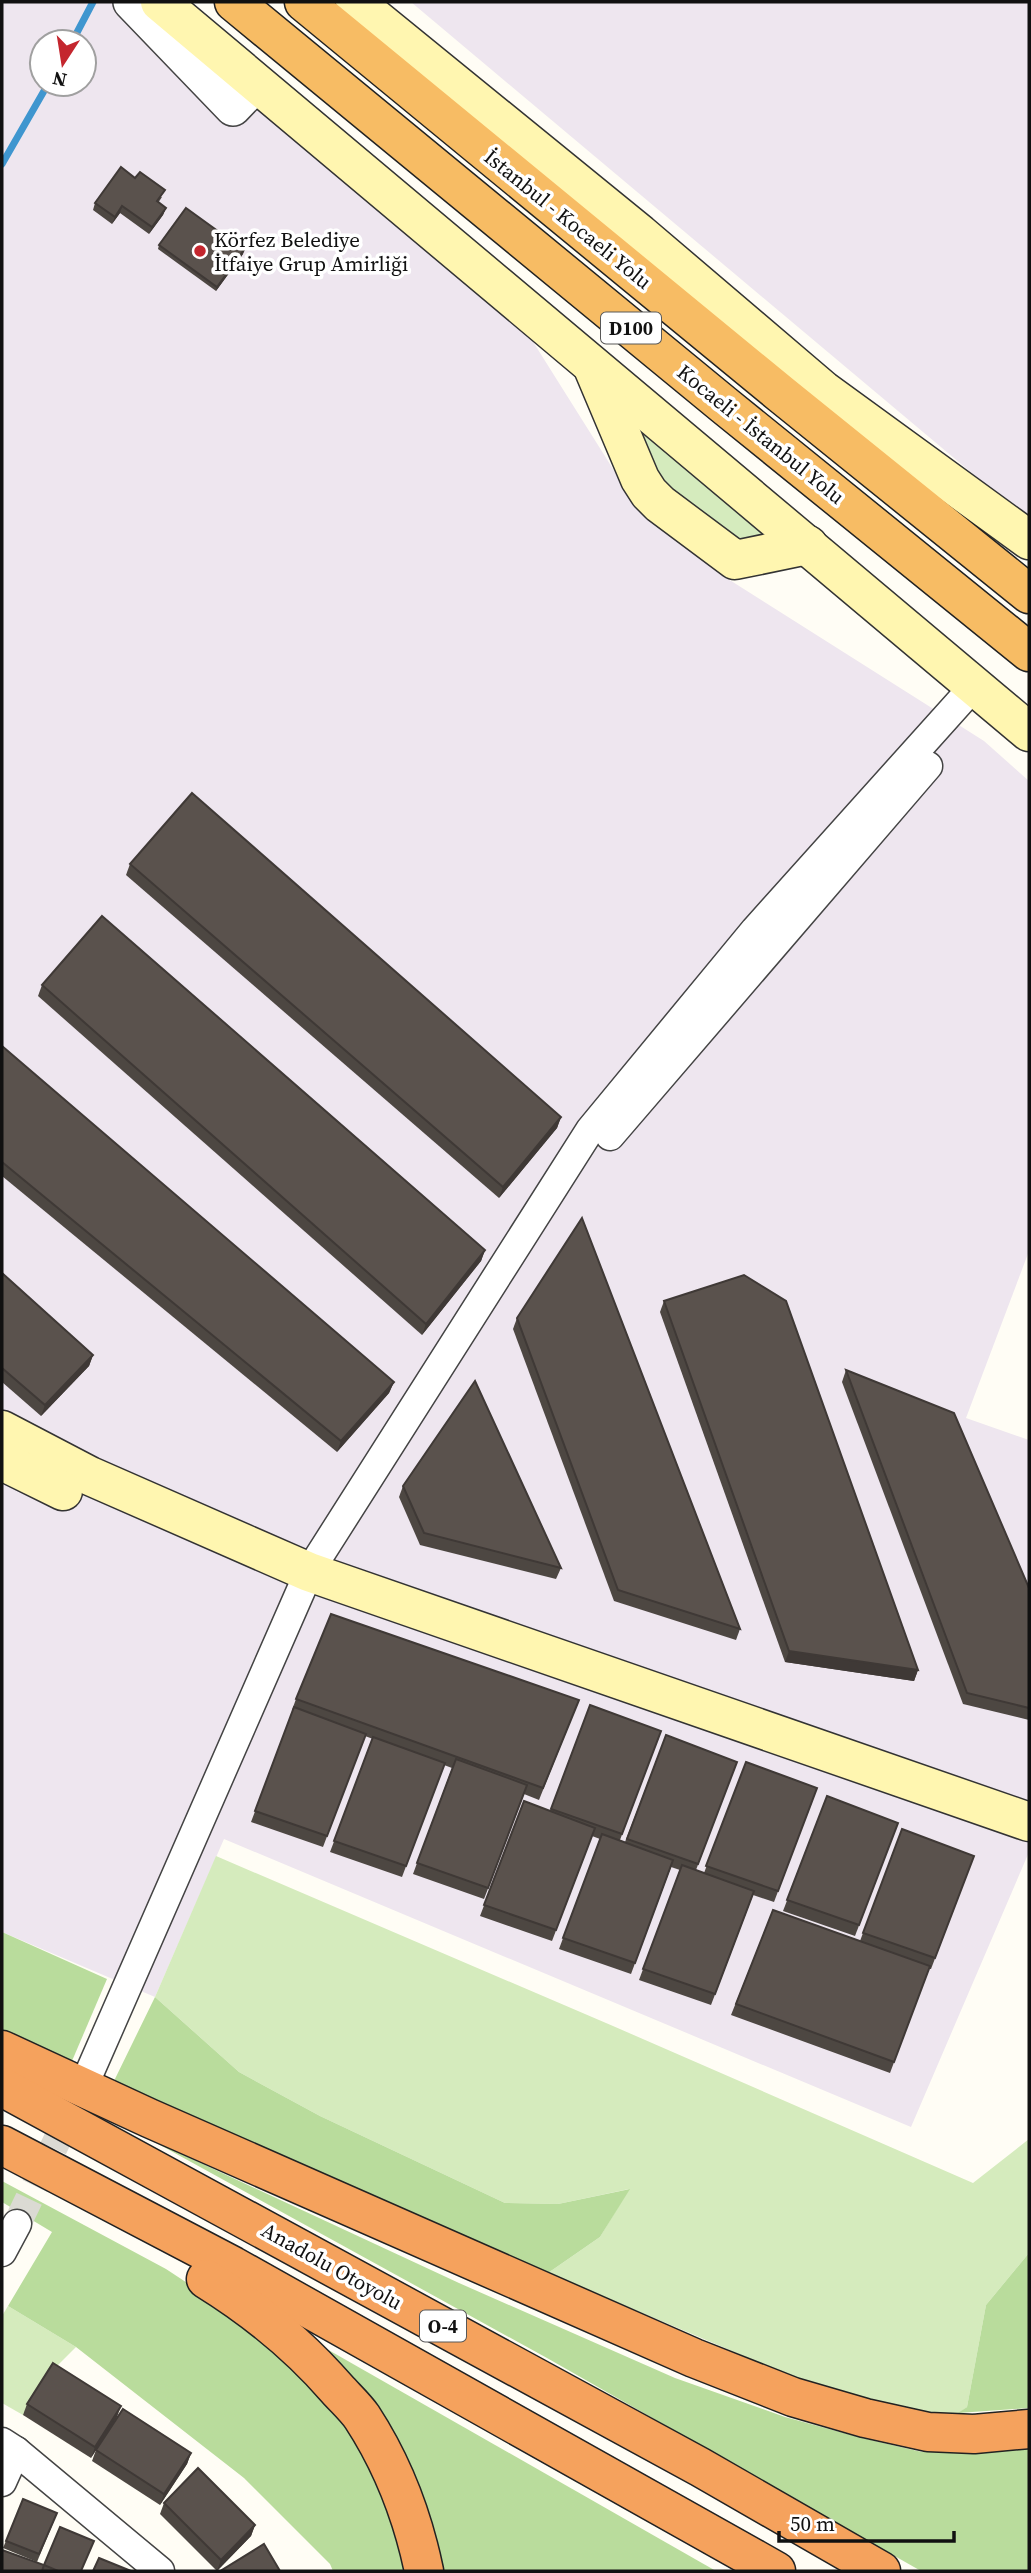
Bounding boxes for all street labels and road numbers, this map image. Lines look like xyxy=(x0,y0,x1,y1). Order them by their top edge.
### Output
street label: İstanbul - Kocaeli Yolu xyxy=(478,142,658,296)
road number: D100 xyxy=(601,312,661,344)
street label: Kocaeli - İstanbul Yolu xyxy=(671,357,851,511)
street label: Anadolu Otoyolu xyxy=(256,2215,408,2317)
road number: O-4 xyxy=(420,2310,466,2342)

